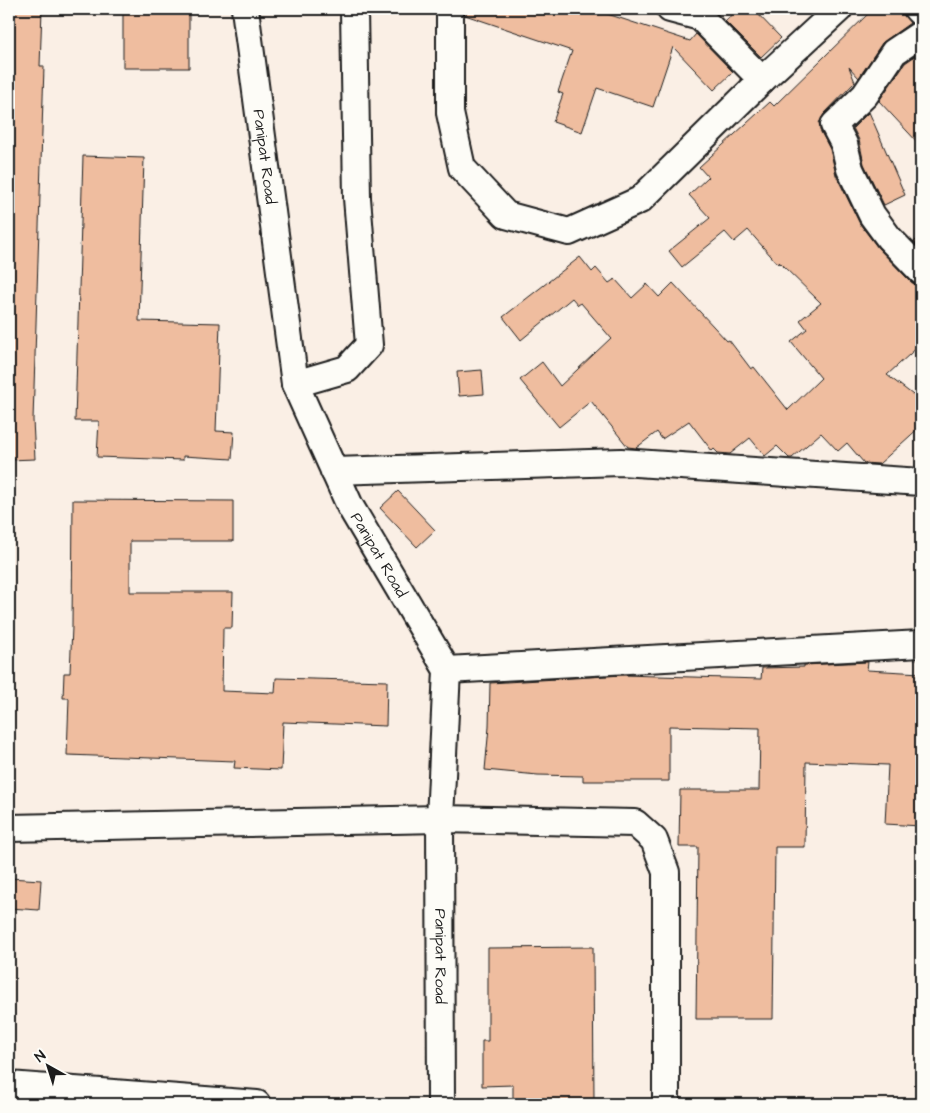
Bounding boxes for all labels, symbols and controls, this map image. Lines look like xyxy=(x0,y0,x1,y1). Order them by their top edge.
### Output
street label: Panipat Road xyxy=(247,108,282,205)
street label: Panipat Road xyxy=(345,508,413,602)
street label: Panipat Road xyxy=(429,908,452,1004)
north arrow xyxy=(22,1040,72,1090)
text: N xyxy=(31,1046,50,1067)

